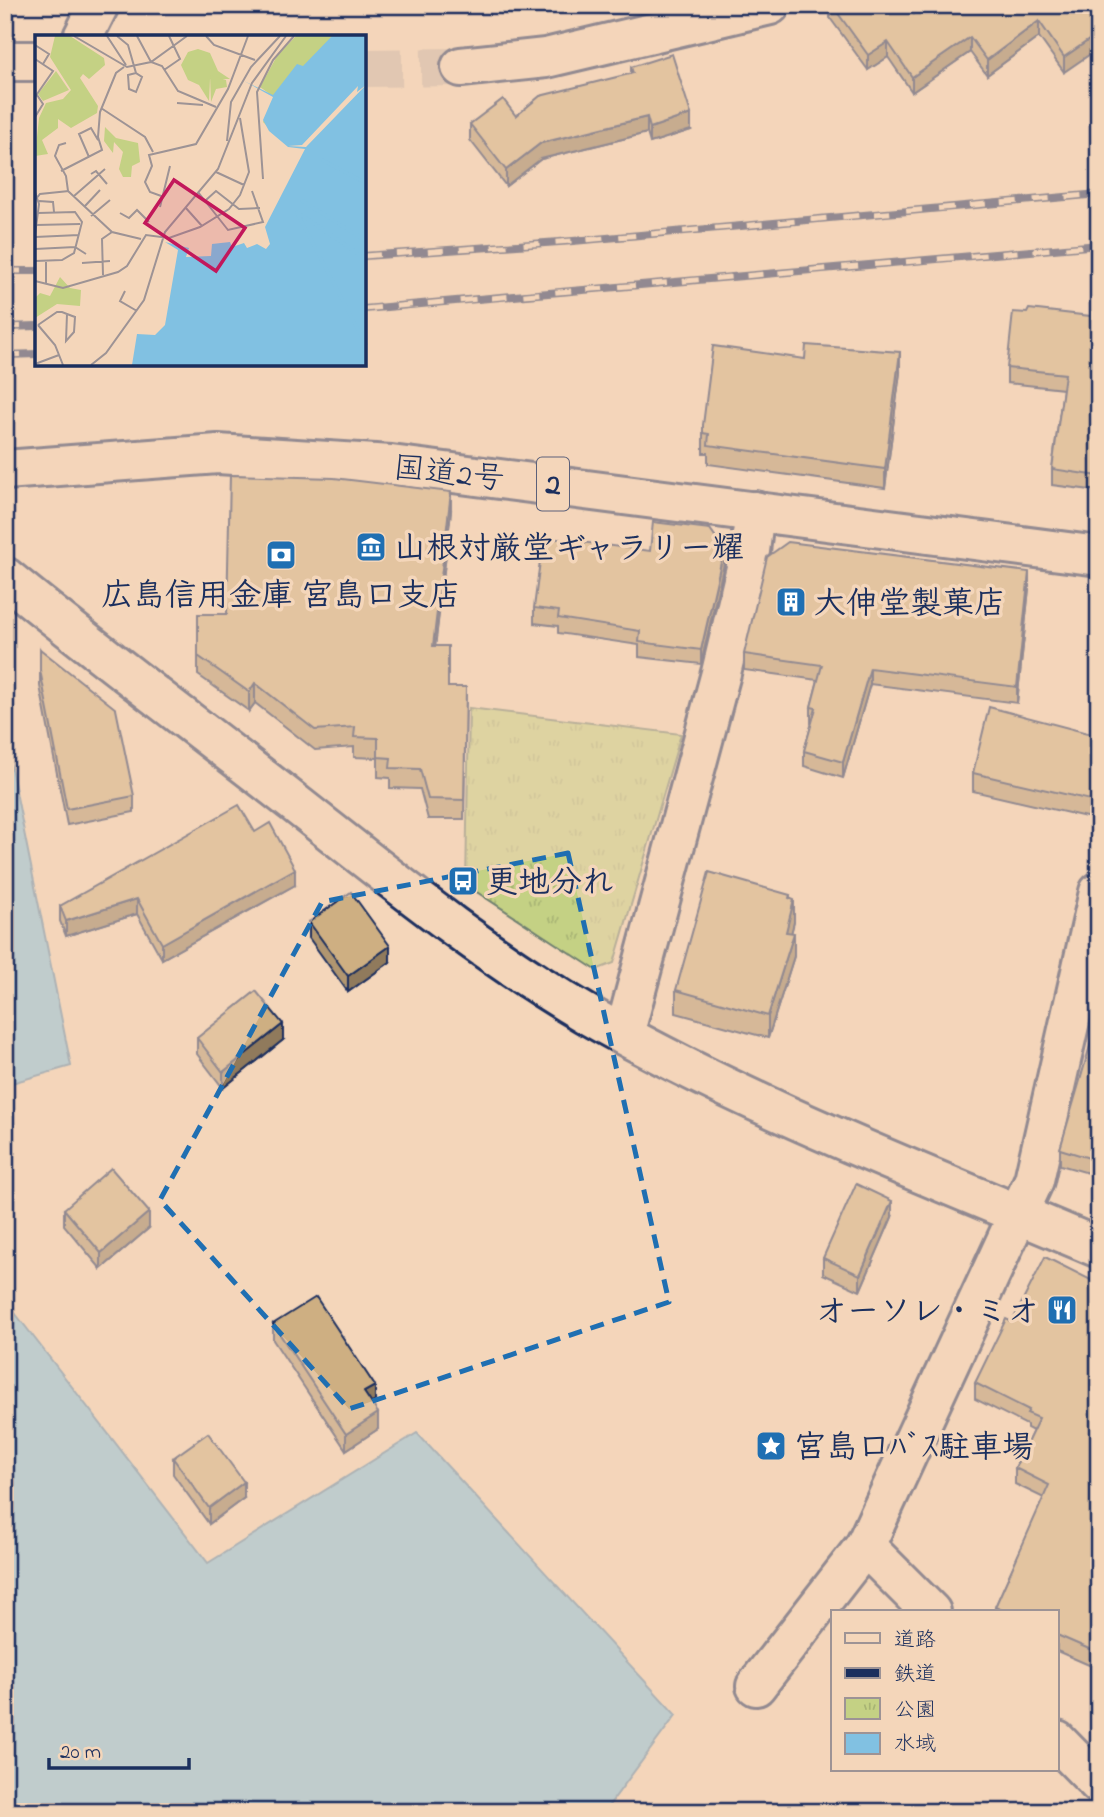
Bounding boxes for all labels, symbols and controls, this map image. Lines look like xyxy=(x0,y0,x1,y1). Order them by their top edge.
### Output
inset map xyxy=(35,35,366,366)
street label: 国道2号 xyxy=(391,446,507,505)
road number: 2 xyxy=(537,457,569,510)
place label: 山根対厳堂ギャラリー耀 xyxy=(394,527,744,574)
museum icon: 山根対厳堂ギャラリー耀 xyxy=(354,530,388,564)
bank icon: 広島信用金庫 宮島口支店 xyxy=(264,538,298,572)
place label: 広島信用金庫 宮島口支店 xyxy=(101,574,461,621)
place label: 大伸堂製菓店 xyxy=(814,582,1006,629)
building icon: 大伸堂製菓店 xyxy=(774,585,808,619)
place label: 更地分れ xyxy=(486,861,614,908)
bus stop icon: 更地分れ xyxy=(446,864,480,898)
place label: オーソレ・ミオ xyxy=(815,1290,1039,1337)
restaurant icon: オーソレ・ミオ xyxy=(1045,1293,1079,1327)
place label: 宮島口ﾊﾞｽ駐車場 xyxy=(794,1426,1034,1473)
place icon: 宮島口ﾊﾞｽ駐車場 xyxy=(754,1429,788,1463)
legend xyxy=(831,1610,1058,1772)
text: 道路 xyxy=(894,1626,936,1656)
text: 鉄道 xyxy=(894,1660,936,1690)
text: 公園 xyxy=(894,1696,936,1726)
scale bar xyxy=(49,1726,189,1770)
text: 水域 xyxy=(894,1730,936,1760)
text: 20 m xyxy=(60,1738,101,1768)

